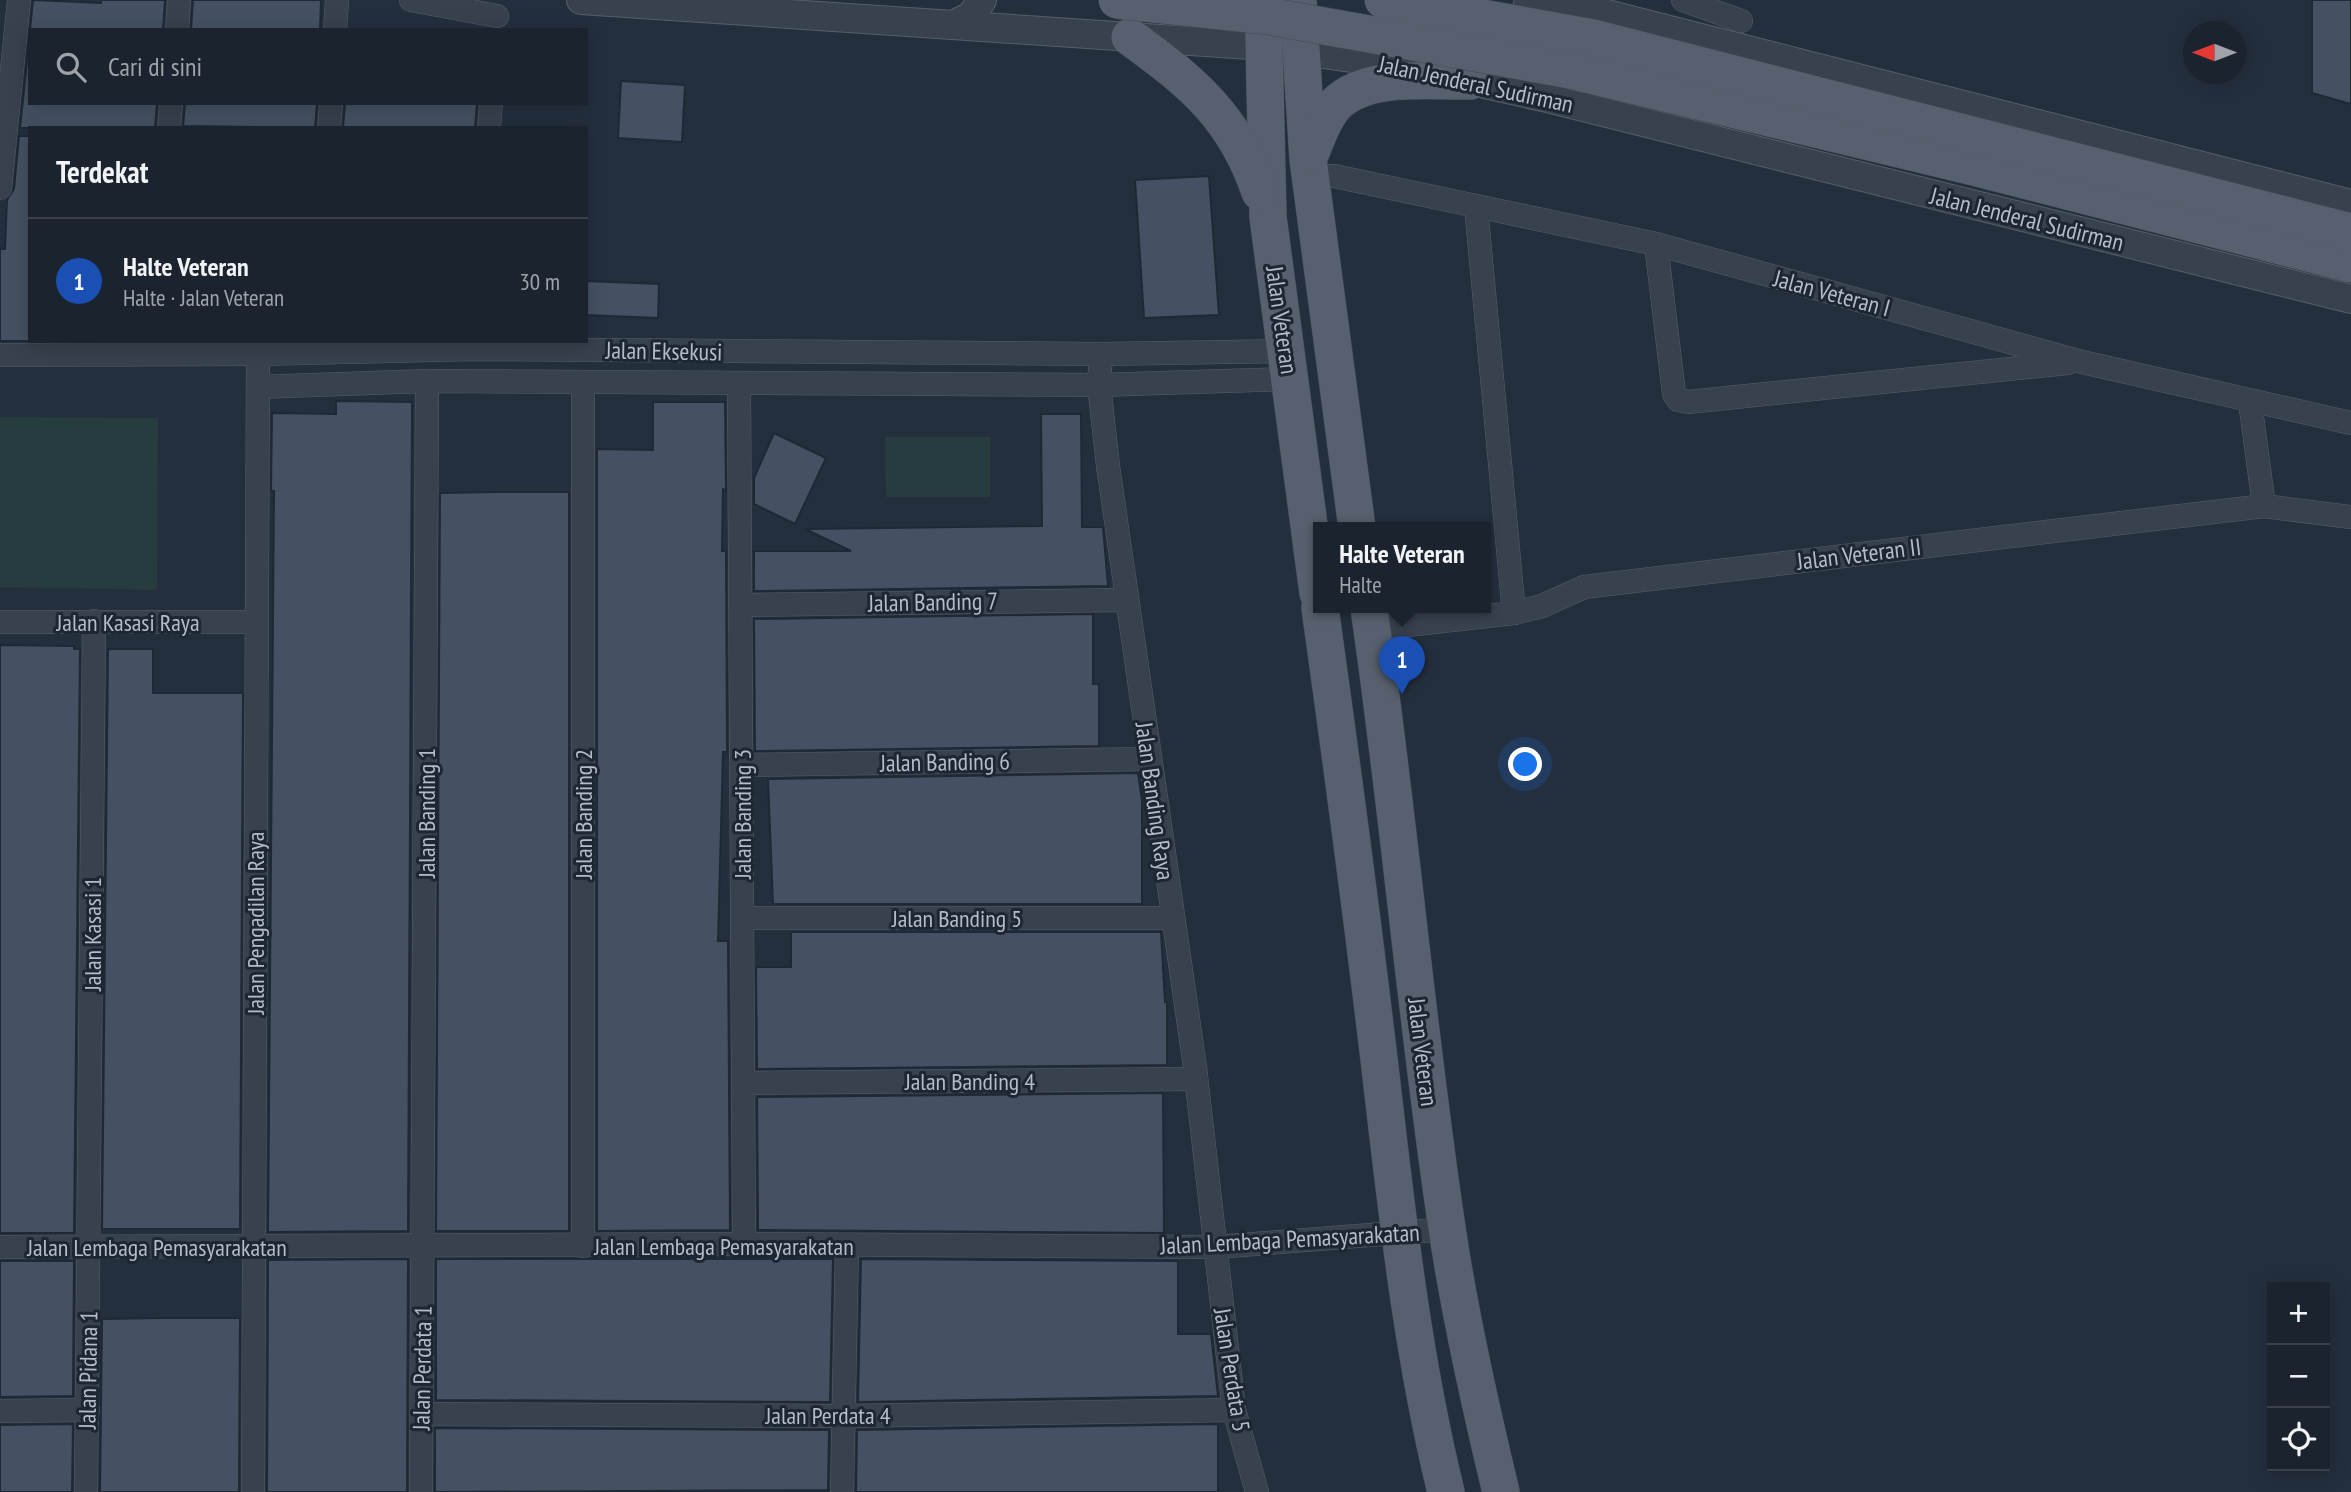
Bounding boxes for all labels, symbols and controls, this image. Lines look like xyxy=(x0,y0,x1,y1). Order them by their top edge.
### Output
north arrow xyxy=(2183,21,2246,84)
search box xyxy=(28,28,588,105)
icon: search xyxy=(52,48,90,86)
street label: Jalan Jenderal Sudirman xyxy=(1375,48,1576,120)
text: Cari di sini xyxy=(108,50,202,83)
text: Terdekat xyxy=(56,152,148,191)
street label: Jalan Jenderal Sudirman xyxy=(1926,180,2127,258)
text: Halte Veteran xyxy=(123,250,249,283)
street label: Jalan Veteran I xyxy=(1769,262,1894,323)
street label: Jalan Veteran xyxy=(1259,263,1305,376)
text: 1 xyxy=(74,267,85,296)
text: 30 m xyxy=(519,267,560,296)
text: Halte · Jalan Veteran xyxy=(123,283,284,312)
street label: Jalan Eksekusi xyxy=(604,334,723,368)
popup xyxy=(1313,522,1491,613)
street label: Jalan Veteran II xyxy=(1794,531,1923,577)
text: Halte Veteran xyxy=(1339,537,1465,570)
text: Halte xyxy=(1339,570,1382,599)
street label: Jalan Banding 7 xyxy=(867,585,998,619)
street label: Jalan Kasasi Raya xyxy=(56,607,200,638)
pin: 1 xyxy=(1379,636,1425,694)
street label: Jalan Banding Raya xyxy=(1128,719,1181,882)
street label: Jalan Banding 6 xyxy=(879,745,1010,779)
your location xyxy=(1508,747,1542,781)
street label: Jalan Banding 1 xyxy=(411,748,442,879)
street label: Jalan Banding 2 xyxy=(568,749,599,880)
street label: Jalan Banding 3 xyxy=(727,749,758,880)
street label: Jalan Pengadilan Raya xyxy=(240,832,271,1015)
street label: Jalan Kasasi 1 xyxy=(77,877,108,992)
street label: Jalan Banding 5 xyxy=(891,903,1022,934)
street label: Jalan Veteran xyxy=(1401,995,1445,1108)
street label: Jalan Banding 4 xyxy=(904,1066,1035,1097)
street label: Jalan Lembaga Pemasyarakatan xyxy=(1159,1217,1420,1261)
street label: Jalan Lembaga Pemasyarakatan xyxy=(593,1231,854,1262)
street label: Jalan Lembaga Pemasyarakatan xyxy=(26,1232,287,1263)
map controls xyxy=(2267,1282,2330,1471)
button: + xyxy=(2267,1282,2330,1345)
street label: Jalan Perdata 1 xyxy=(405,1305,439,1432)
street label: Jalan Perdata 5 xyxy=(1207,1305,1257,1434)
street label: Jalan Pidana 1 xyxy=(71,1311,105,1430)
button: − xyxy=(2267,1345,2330,1408)
street label: Jalan Perdata 4 xyxy=(765,1400,891,1431)
button: locate xyxy=(2267,1408,2330,1471)

